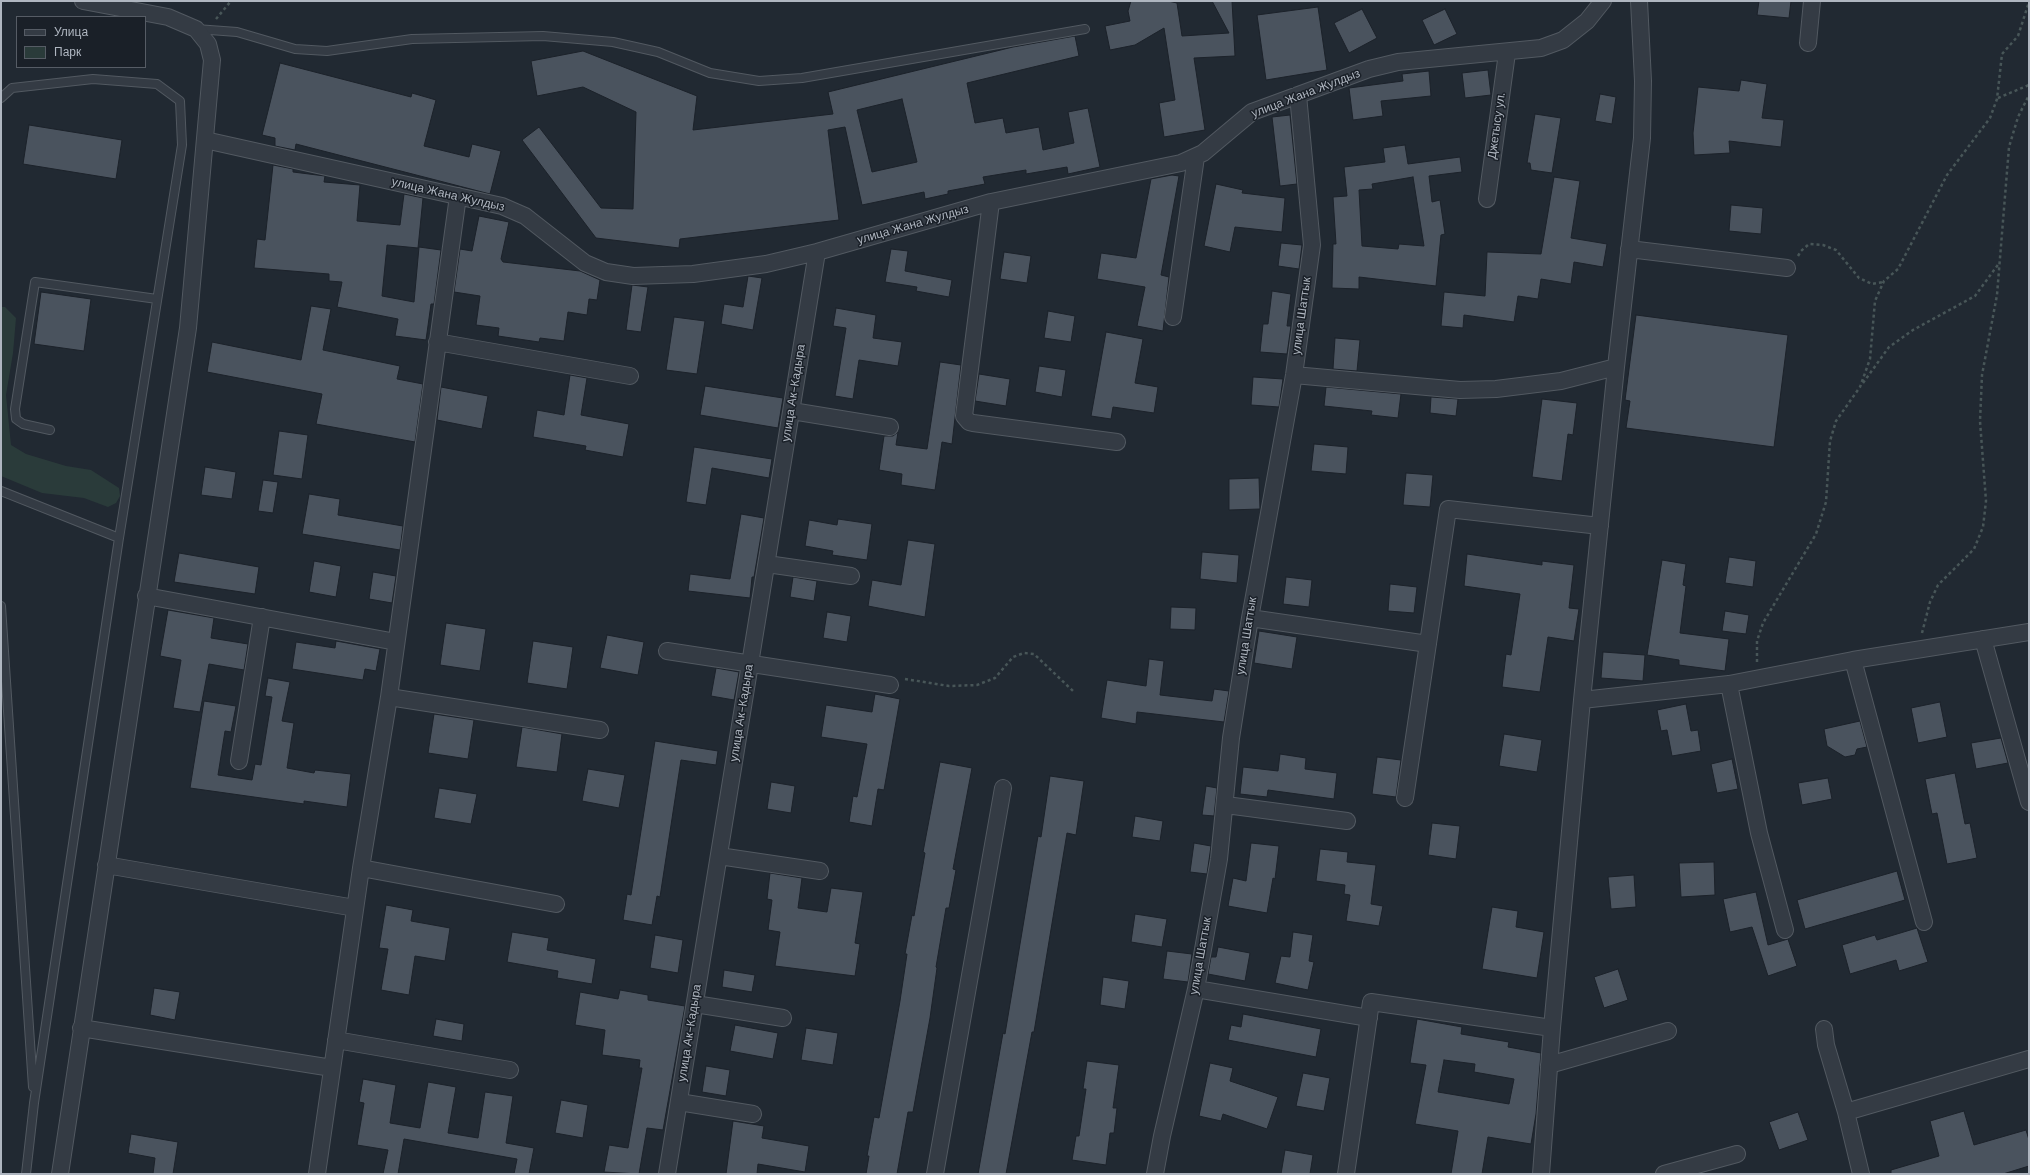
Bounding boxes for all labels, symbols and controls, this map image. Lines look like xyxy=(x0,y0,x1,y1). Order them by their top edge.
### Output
legend xyxy=(16,16,146,68)
text: Улица xyxy=(54,24,88,40)
text: Парк xyxy=(54,44,81,60)
street label: улица Жана Жулдыз xyxy=(1250,67,1362,121)
street label: Джетысу ул. xyxy=(1485,92,1509,160)
street label: улица Жана Жулдыз xyxy=(390,175,506,215)
street label: улица Жана Жулдыз xyxy=(856,202,970,248)
street label: улица Шаттык xyxy=(1289,276,1315,356)
street label: улица Ак-Кадыра xyxy=(779,343,809,443)
street label: улица Шаттык xyxy=(1234,596,1260,676)
street label: улица Ак-Кадыра xyxy=(727,663,757,763)
street label: улица Шаттык xyxy=(1187,916,1215,996)
street label: улица Ак-Кадыра xyxy=(675,983,705,1083)

